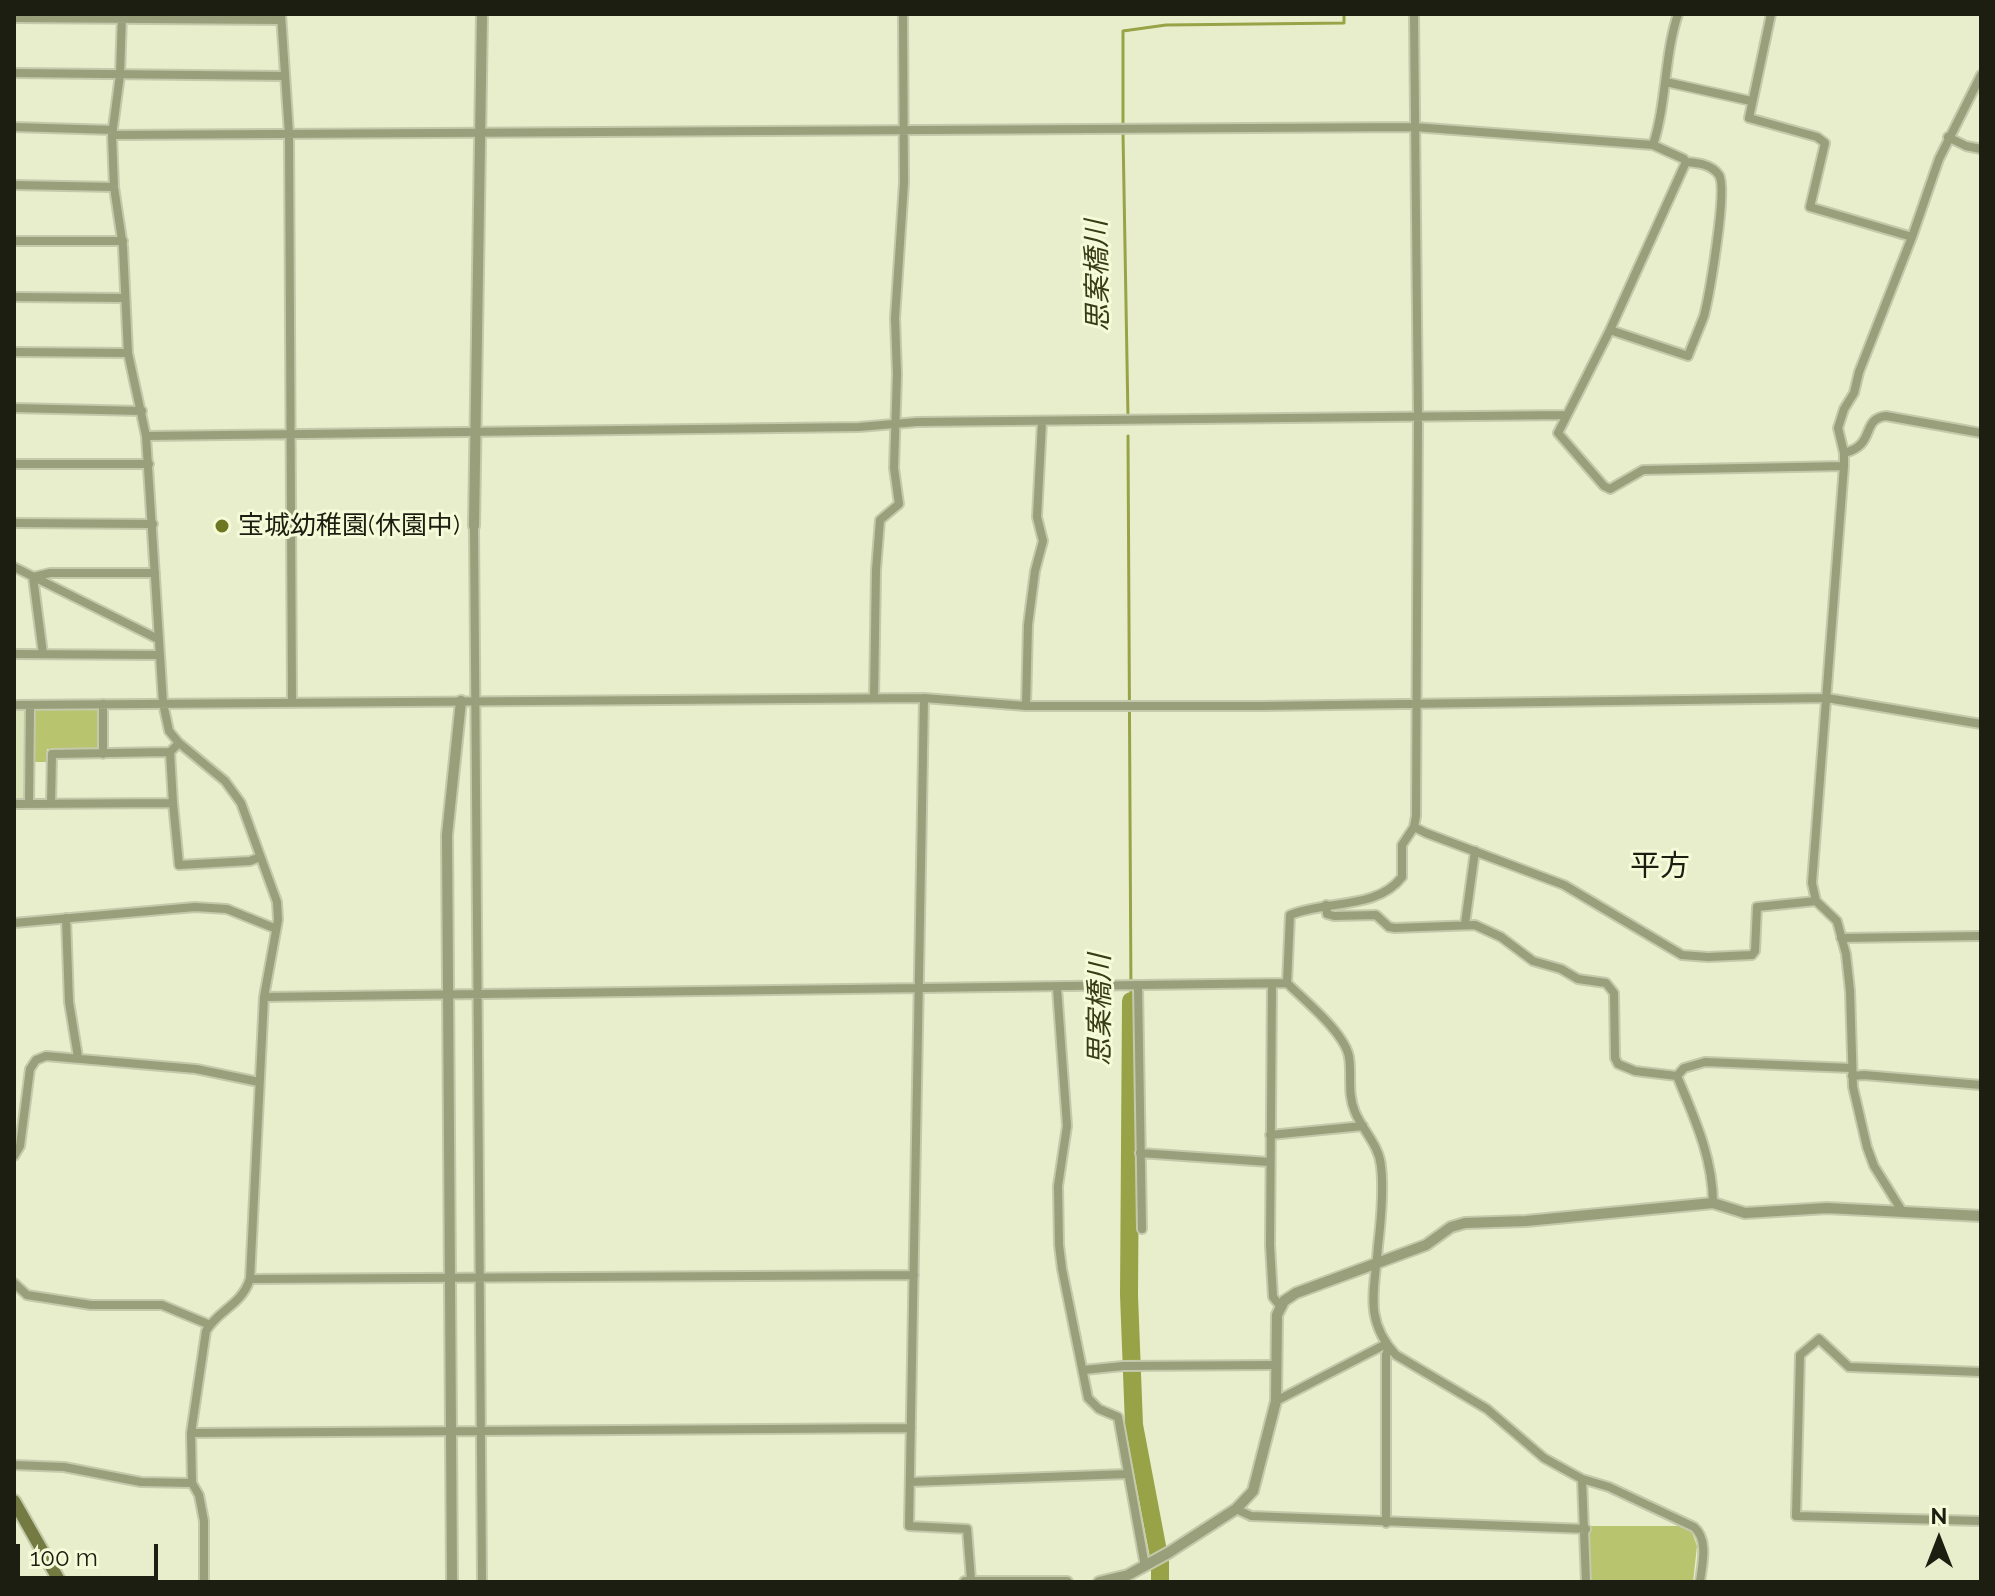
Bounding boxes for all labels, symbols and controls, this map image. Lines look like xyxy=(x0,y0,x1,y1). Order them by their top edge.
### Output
water label: 思案橋川 xyxy=(1080,220,1116,332)
place label: 宝城幼稚園(休園中) xyxy=(238,510,460,542)
marker: 宝城幼稚園(休園中) xyxy=(213,517,231,535)
district label: 平方 xyxy=(1630,849,1690,885)
water label: 思案橋川 xyxy=(1084,954,1118,1066)
north arrow xyxy=(1899,1500,1979,1580)
text: N xyxy=(1931,1503,1947,1529)
scale bar xyxy=(20,1528,162,1578)
text: 100 m xyxy=(30,1543,98,1572)

